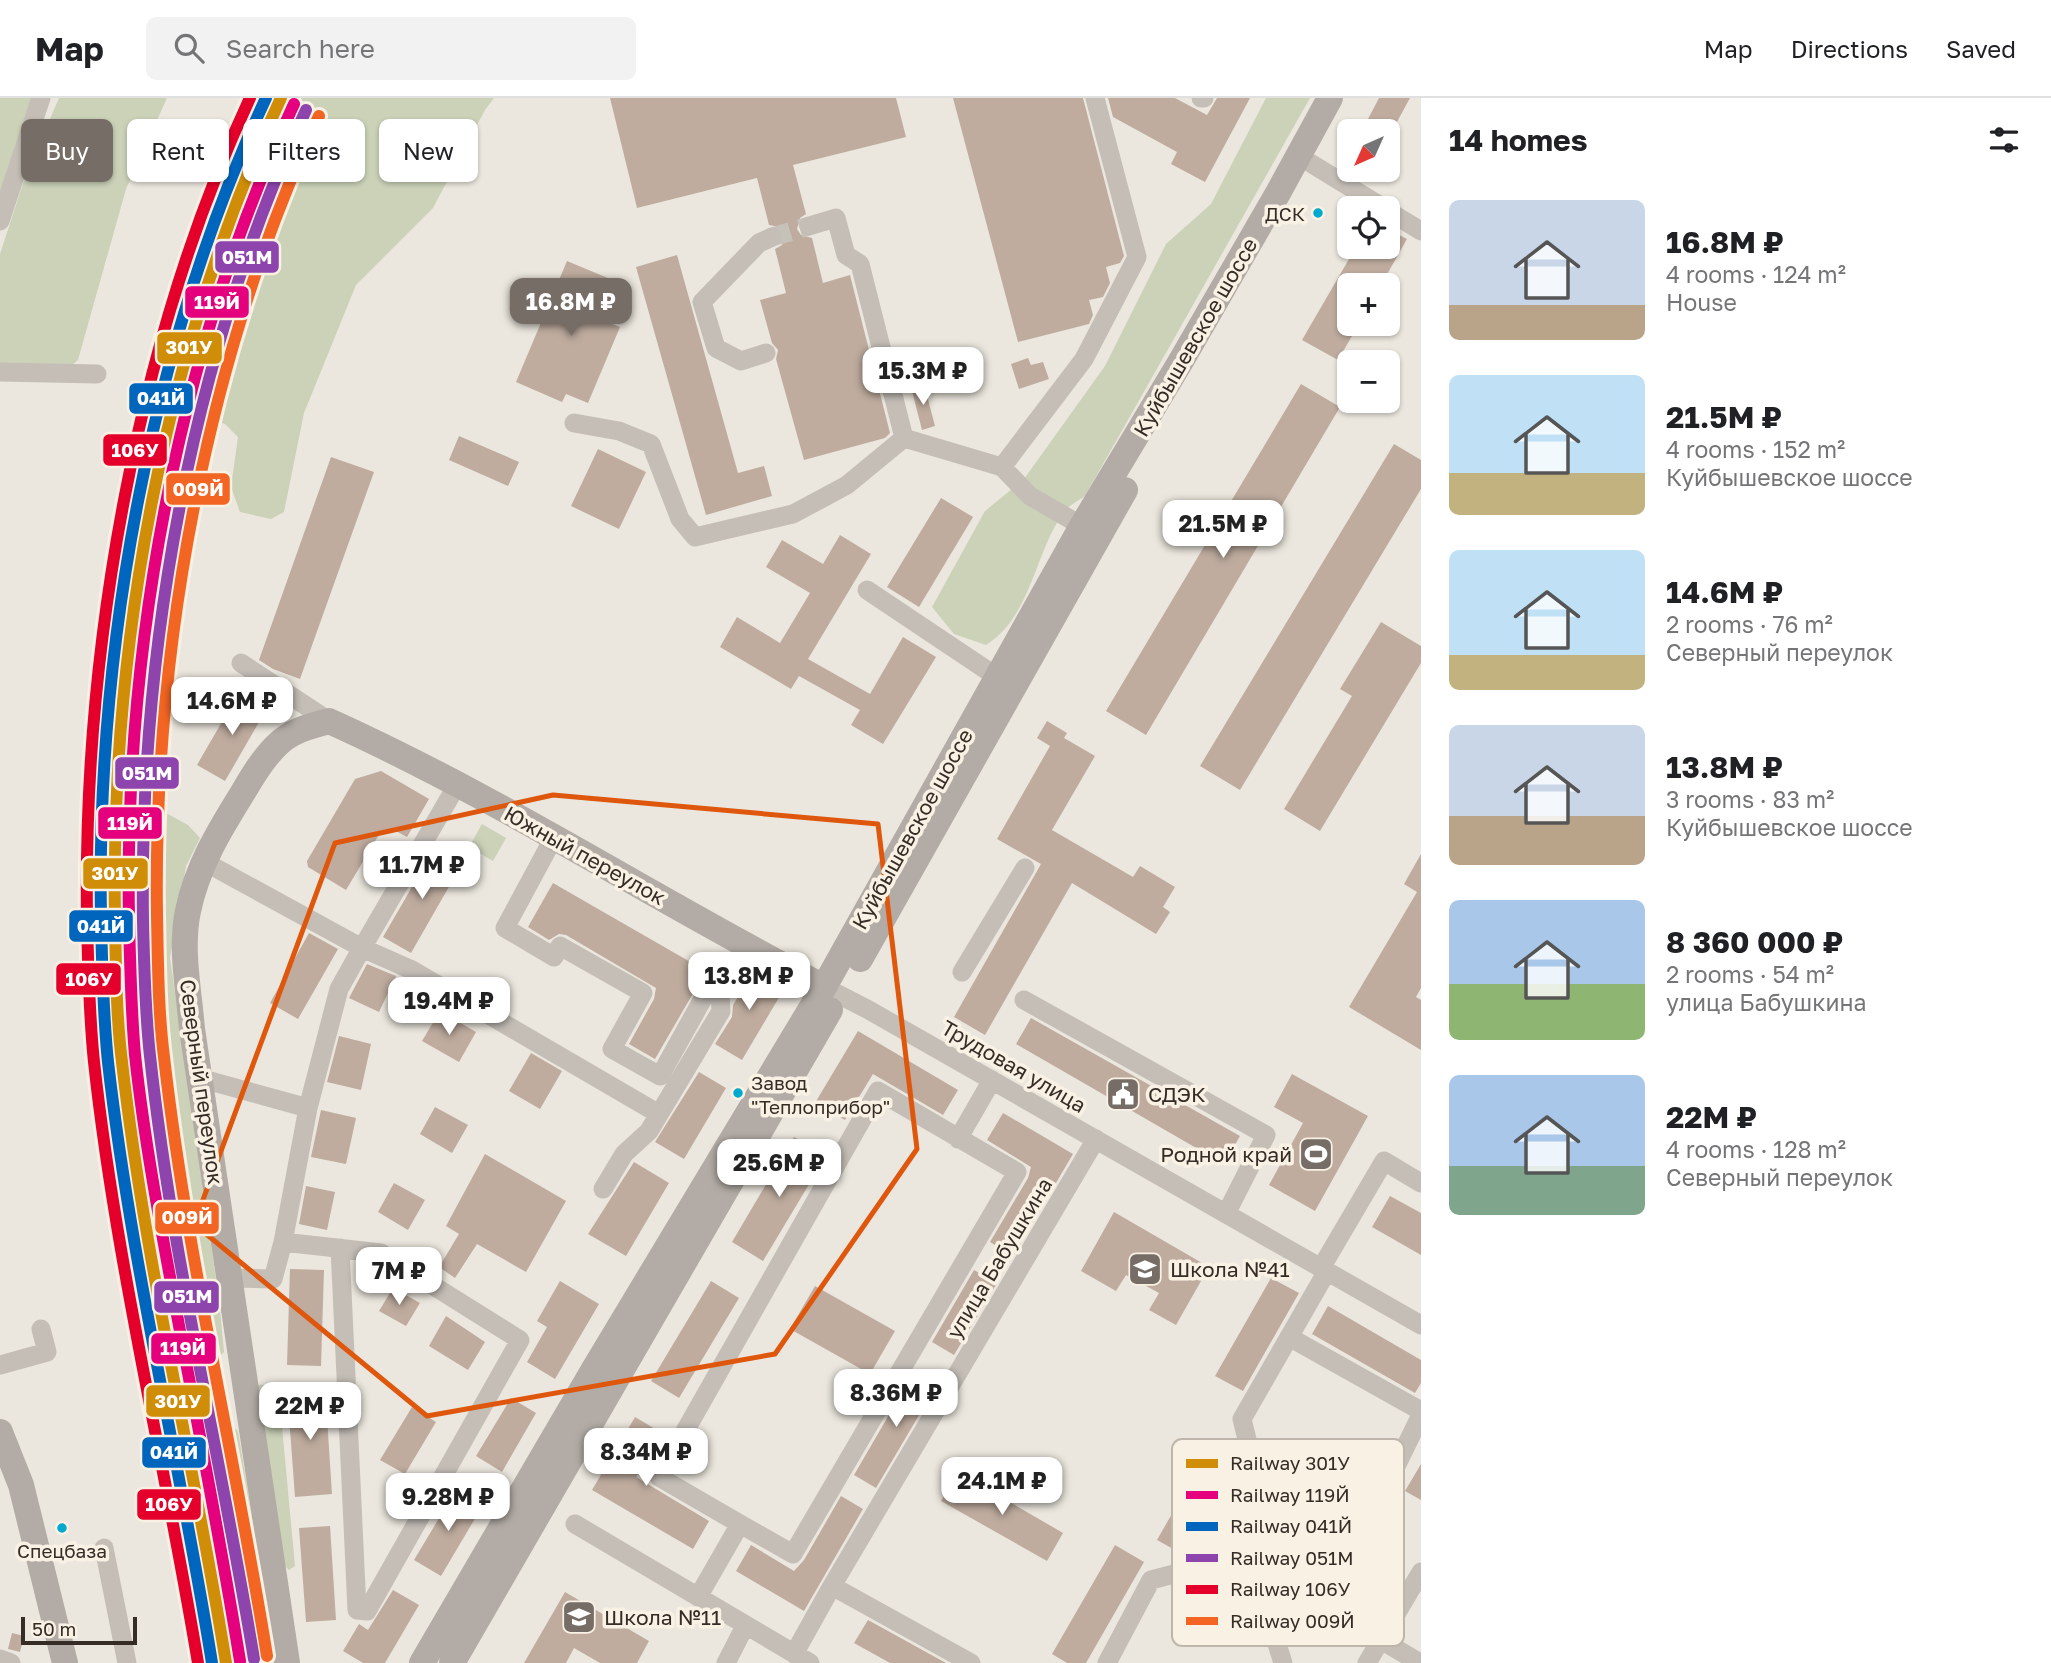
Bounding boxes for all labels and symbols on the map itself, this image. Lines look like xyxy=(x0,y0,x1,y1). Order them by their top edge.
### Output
north arrow xyxy=(1337,119,1400,182)
place label: ДСК xyxy=(1265,202,1305,225)
marker: ДСК xyxy=(1311,206,1325,220)
street label: Куйбышевское шоссе xyxy=(1127,233,1263,441)
line badge: 051М xyxy=(214,240,280,274)
text: 051М xyxy=(222,245,272,268)
pin: 16.8M ₽ xyxy=(506,278,636,338)
line badge: 119Й xyxy=(184,285,250,319)
text: 119Й xyxy=(194,290,240,313)
line badge: 301У xyxy=(156,331,223,365)
text: 301У xyxy=(165,335,213,358)
pin: 15.3M ₽ xyxy=(858,348,988,407)
line badge: 041Й xyxy=(128,382,194,415)
text: 041Й xyxy=(137,386,185,409)
line badge: 106У xyxy=(102,433,168,467)
text: 106У xyxy=(111,438,159,461)
line badge: 009Й xyxy=(165,472,231,506)
text: 009Й xyxy=(172,477,224,500)
pin: 21.5M ₽ xyxy=(1158,500,1288,560)
pin: 14.6M ₽ xyxy=(167,678,297,737)
street label: Куйбышевское шоссе xyxy=(846,724,978,934)
line badge: 051М xyxy=(114,756,180,790)
text: 051М xyxy=(122,761,172,784)
street label: Южный переулок xyxy=(500,800,670,910)
line badge: 119Й xyxy=(97,806,163,840)
text: 119Й xyxy=(107,811,153,834)
pin: 11.7M ₽ xyxy=(357,842,487,901)
line badge: 301У xyxy=(82,857,149,890)
text: 301У xyxy=(91,861,139,884)
line badge: 041Й xyxy=(68,909,134,943)
text: 041Й xyxy=(77,914,125,937)
pin: 13.8M ₽ xyxy=(684,953,814,1012)
line badge: 106У xyxy=(55,962,122,996)
text: 106У xyxy=(65,967,113,990)
street label: Северный переулок xyxy=(175,978,229,1186)
pin: 19.4M ₽ xyxy=(384,978,514,1037)
street label: Трудовая улица xyxy=(937,1014,1091,1118)
place label: Завод "Теплоприбор" xyxy=(751,1071,890,1118)
public building icon: СДЭК xyxy=(1104,1075,1142,1113)
place label: СДЭК xyxy=(1148,1081,1206,1107)
marker: Завод "Теплоприбор" xyxy=(731,1086,745,1100)
sports icon: Родной край xyxy=(1297,1135,1335,1173)
pin: 25.6M ₽ xyxy=(714,1140,844,1199)
place label: Родной край xyxy=(1160,1141,1292,1167)
street label: улица Бабушкина xyxy=(941,1173,1057,1343)
line badge: 009Й xyxy=(154,1201,220,1235)
text: 009Й xyxy=(161,1205,213,1228)
pin: 7M ₽ xyxy=(358,1248,440,1307)
school or university icon: Школа №41 xyxy=(1126,1250,1164,1288)
place label: Школа №41 xyxy=(1170,1256,1290,1282)
line badge: 051М xyxy=(153,1280,220,1314)
text: 051М xyxy=(162,1284,212,1307)
line badge: 119Й xyxy=(150,1332,217,1365)
text: 119Й xyxy=(160,1336,206,1359)
pin: 8.36M ₽ xyxy=(831,1370,961,1429)
pin: 22M ₽ xyxy=(261,1382,359,1442)
line badge: 301У xyxy=(145,1384,211,1418)
text: 301У xyxy=(154,1389,202,1412)
pin: 8.34M ₽ xyxy=(581,1428,711,1488)
line badge: 041Й xyxy=(141,1436,207,1469)
legend xyxy=(1172,1439,1404,1646)
text: 041Й xyxy=(150,1440,198,1463)
text: Railway 301У xyxy=(1230,1451,1350,1474)
pin: 24.1M ₽ xyxy=(937,1458,1067,1517)
pin: 9.28M ₽ xyxy=(383,1474,513,1533)
text: Railway 119Й xyxy=(1230,1483,1350,1506)
line badge: 106У xyxy=(136,1488,202,1521)
text: 106У xyxy=(145,1492,193,1515)
text: Railway 041Й xyxy=(1230,1514,1352,1537)
marker: Спецбаза xyxy=(55,1521,69,1535)
place label: Спецбаза xyxy=(17,1539,107,1562)
text: Railway 051М xyxy=(1230,1546,1354,1569)
text: Railway 106У xyxy=(1230,1577,1351,1600)
school or university icon: Школа №11 xyxy=(560,1598,598,1636)
place label: Школа №11 xyxy=(604,1604,721,1630)
text: Railway 009Й xyxy=(1230,1609,1355,1632)
scale bar xyxy=(21,1614,136,1646)

